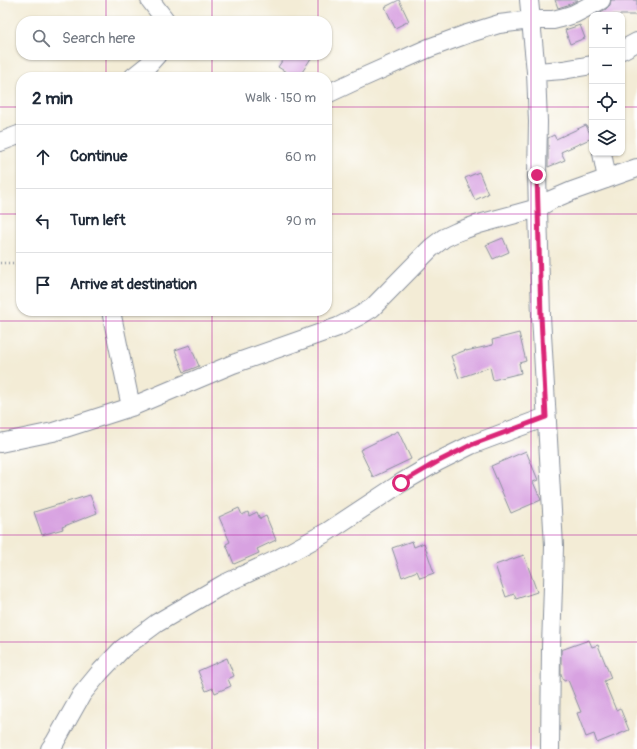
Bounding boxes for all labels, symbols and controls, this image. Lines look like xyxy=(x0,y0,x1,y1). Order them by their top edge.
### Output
map controls xyxy=(589,12,625,156)
button: + xyxy=(589,12,625,48)
search box xyxy=(16,16,332,60)
icon: search xyxy=(30,27,52,49)
text: Search here xyxy=(62,29,135,48)
button: − xyxy=(589,48,625,84)
button: locate xyxy=(589,84,625,120)
text: 2 min xyxy=(32,88,73,109)
text: Walk · 150 m xyxy=(245,90,316,106)
button: layers xyxy=(589,120,625,156)
icon: ahead xyxy=(32,146,54,168)
text: Continue xyxy=(70,147,128,166)
text: 60 m xyxy=(285,149,316,165)
route end xyxy=(528,166,546,184)
icon: left xyxy=(32,210,54,232)
text: Turn left xyxy=(70,211,126,230)
text: 90 m xyxy=(286,213,316,229)
icon: arrive xyxy=(32,274,54,296)
text: Arrive at destination xyxy=(70,275,197,294)
route start xyxy=(392,474,410,492)

